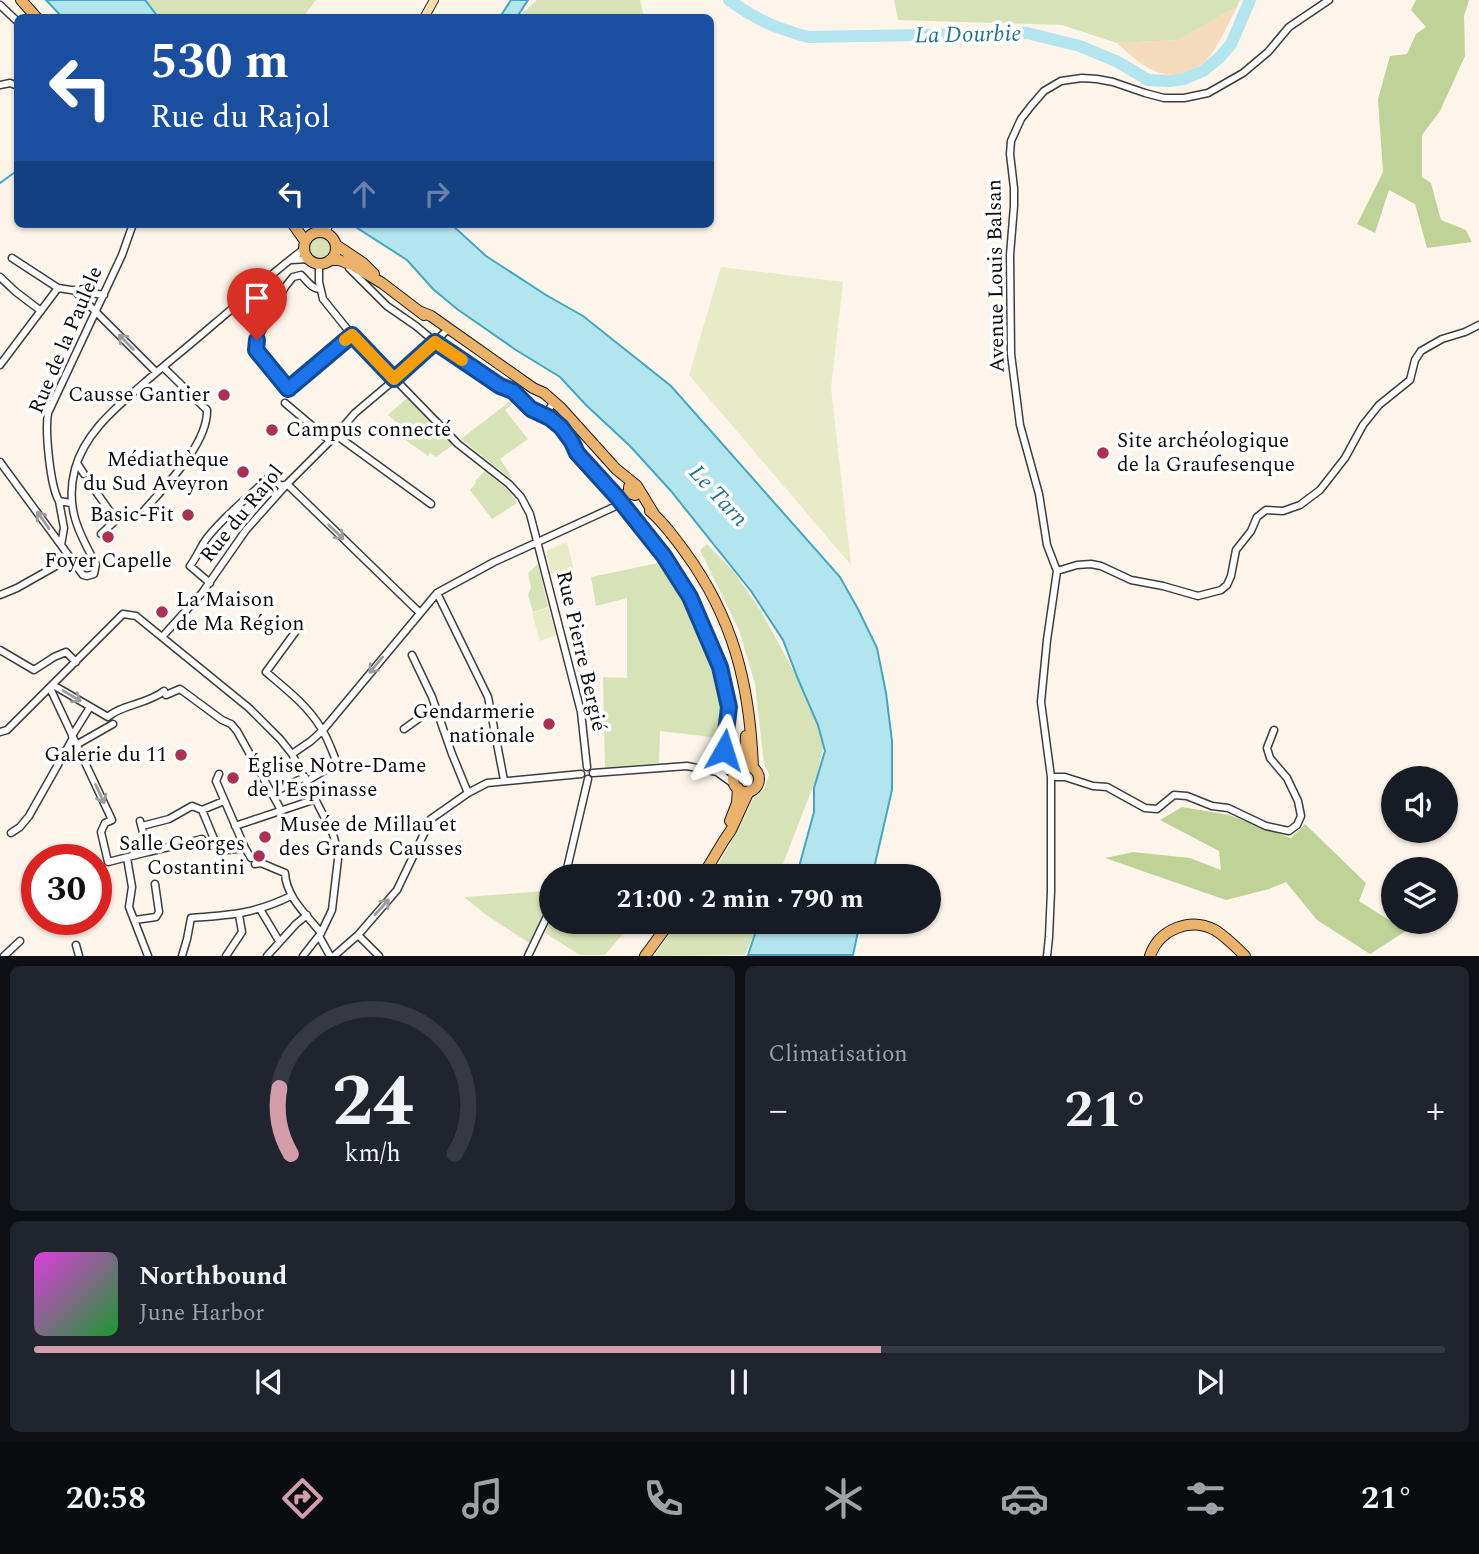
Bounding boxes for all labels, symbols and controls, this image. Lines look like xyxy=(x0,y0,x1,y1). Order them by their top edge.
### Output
water label: La Dourbie xyxy=(914,17,1022,53)
text: 530 m xyxy=(150,25,289,100)
icon: left xyxy=(35,42,126,133)
text: Rue du Rajol xyxy=(150,93,330,142)
icon: left xyxy=(272,175,310,213)
icon: ahead xyxy=(345,175,383,213)
icon: right xyxy=(418,175,456,213)
street label: Avenue Louis Balsan xyxy=(978,179,1014,373)
street label: Rue de la Paulèle xyxy=(20,261,112,419)
pin xyxy=(227,268,287,340)
icon: arrive xyxy=(238,279,276,317)
one-way arrow xyxy=(118,334,135,351)
place label: Causse Gantier xyxy=(68,379,210,411)
marker: Causse Gantier xyxy=(216,387,232,403)
place label: Campus connecté xyxy=(286,414,451,446)
marker: Campus connecté xyxy=(264,422,280,438)
place label: Site archéologique de la Graufesenque xyxy=(1117,425,1295,481)
place label: Médiathèque du Sud Aveyron xyxy=(83,444,229,500)
marker: Site archéologique de la Graufesenque xyxy=(1095,445,1111,461)
water label: Le Tarn xyxy=(680,457,756,535)
street label: Rue du Rajol xyxy=(192,458,292,570)
marker: Médiathèque du Sud Aveyron xyxy=(235,464,251,480)
place label: Basic-Fit xyxy=(90,499,174,531)
marker: Basic-Fit xyxy=(180,507,196,523)
one-way arrow xyxy=(36,511,50,530)
one-way arrow xyxy=(327,523,344,540)
marker: Foyer Capelle xyxy=(100,529,116,545)
place label: Foyer Capelle xyxy=(44,545,172,577)
street label: Rue Pierre Bergié xyxy=(547,567,615,735)
place label: La Maison de Ma Région xyxy=(176,584,304,640)
marker: La Maison de Ma Région xyxy=(154,604,170,620)
one-way arrow xyxy=(368,656,384,674)
one-way arrow xyxy=(61,689,81,703)
place label: Gendarmerie nationale xyxy=(413,696,535,752)
position arrow xyxy=(687,713,761,787)
marker: Gendarmerie nationale xyxy=(541,716,557,732)
place label: Galerie du 11 xyxy=(44,739,167,771)
marker: Galerie du 11 xyxy=(173,747,189,763)
place label: Église Notre-Dame de l'Espinasse xyxy=(247,750,426,806)
map controls xyxy=(1381,766,1458,934)
button: sound xyxy=(1381,766,1458,843)
marker: Église Notre-Dame de l'Espinasse xyxy=(225,770,241,786)
one-way arrow xyxy=(93,783,107,804)
place label: Musée de Millau et des Grands Causses xyxy=(279,809,463,865)
place label: Salle Georges Costantini xyxy=(119,828,245,884)
marker: Musée de Millau et des Grands Causses xyxy=(257,829,273,845)
speed limit sign: 30 xyxy=(21,844,112,935)
marker: Salle Georges Costantini xyxy=(251,848,267,864)
button: layers xyxy=(1381,857,1458,934)
text: 21:00 · 2 min · 790 m xyxy=(616,879,864,919)
one-way arrow xyxy=(374,898,390,916)
text: Climatisation xyxy=(769,1037,908,1072)
text: 24 xyxy=(331,1048,413,1159)
text: 21° xyxy=(1065,1071,1149,1150)
text: − xyxy=(769,1082,788,1140)
text: + xyxy=(1426,1082,1445,1140)
text: km/h xyxy=(344,1135,400,1173)
text: Northbound xyxy=(139,1256,287,1296)
text: June Harbor xyxy=(139,1296,264,1331)
icon: previous xyxy=(250,1363,288,1401)
icon: pause xyxy=(720,1363,758,1401)
icon: next xyxy=(1191,1363,1229,1401)
text: 20:58 xyxy=(66,1474,146,1523)
icon: directions xyxy=(278,1474,327,1523)
icon: music xyxy=(458,1474,507,1523)
icon: phone xyxy=(639,1474,688,1523)
icon: climate xyxy=(819,1474,868,1523)
icon: car xyxy=(1000,1474,1049,1523)
icon: filters xyxy=(1181,1474,1230,1523)
text: 21° xyxy=(1361,1474,1413,1523)

